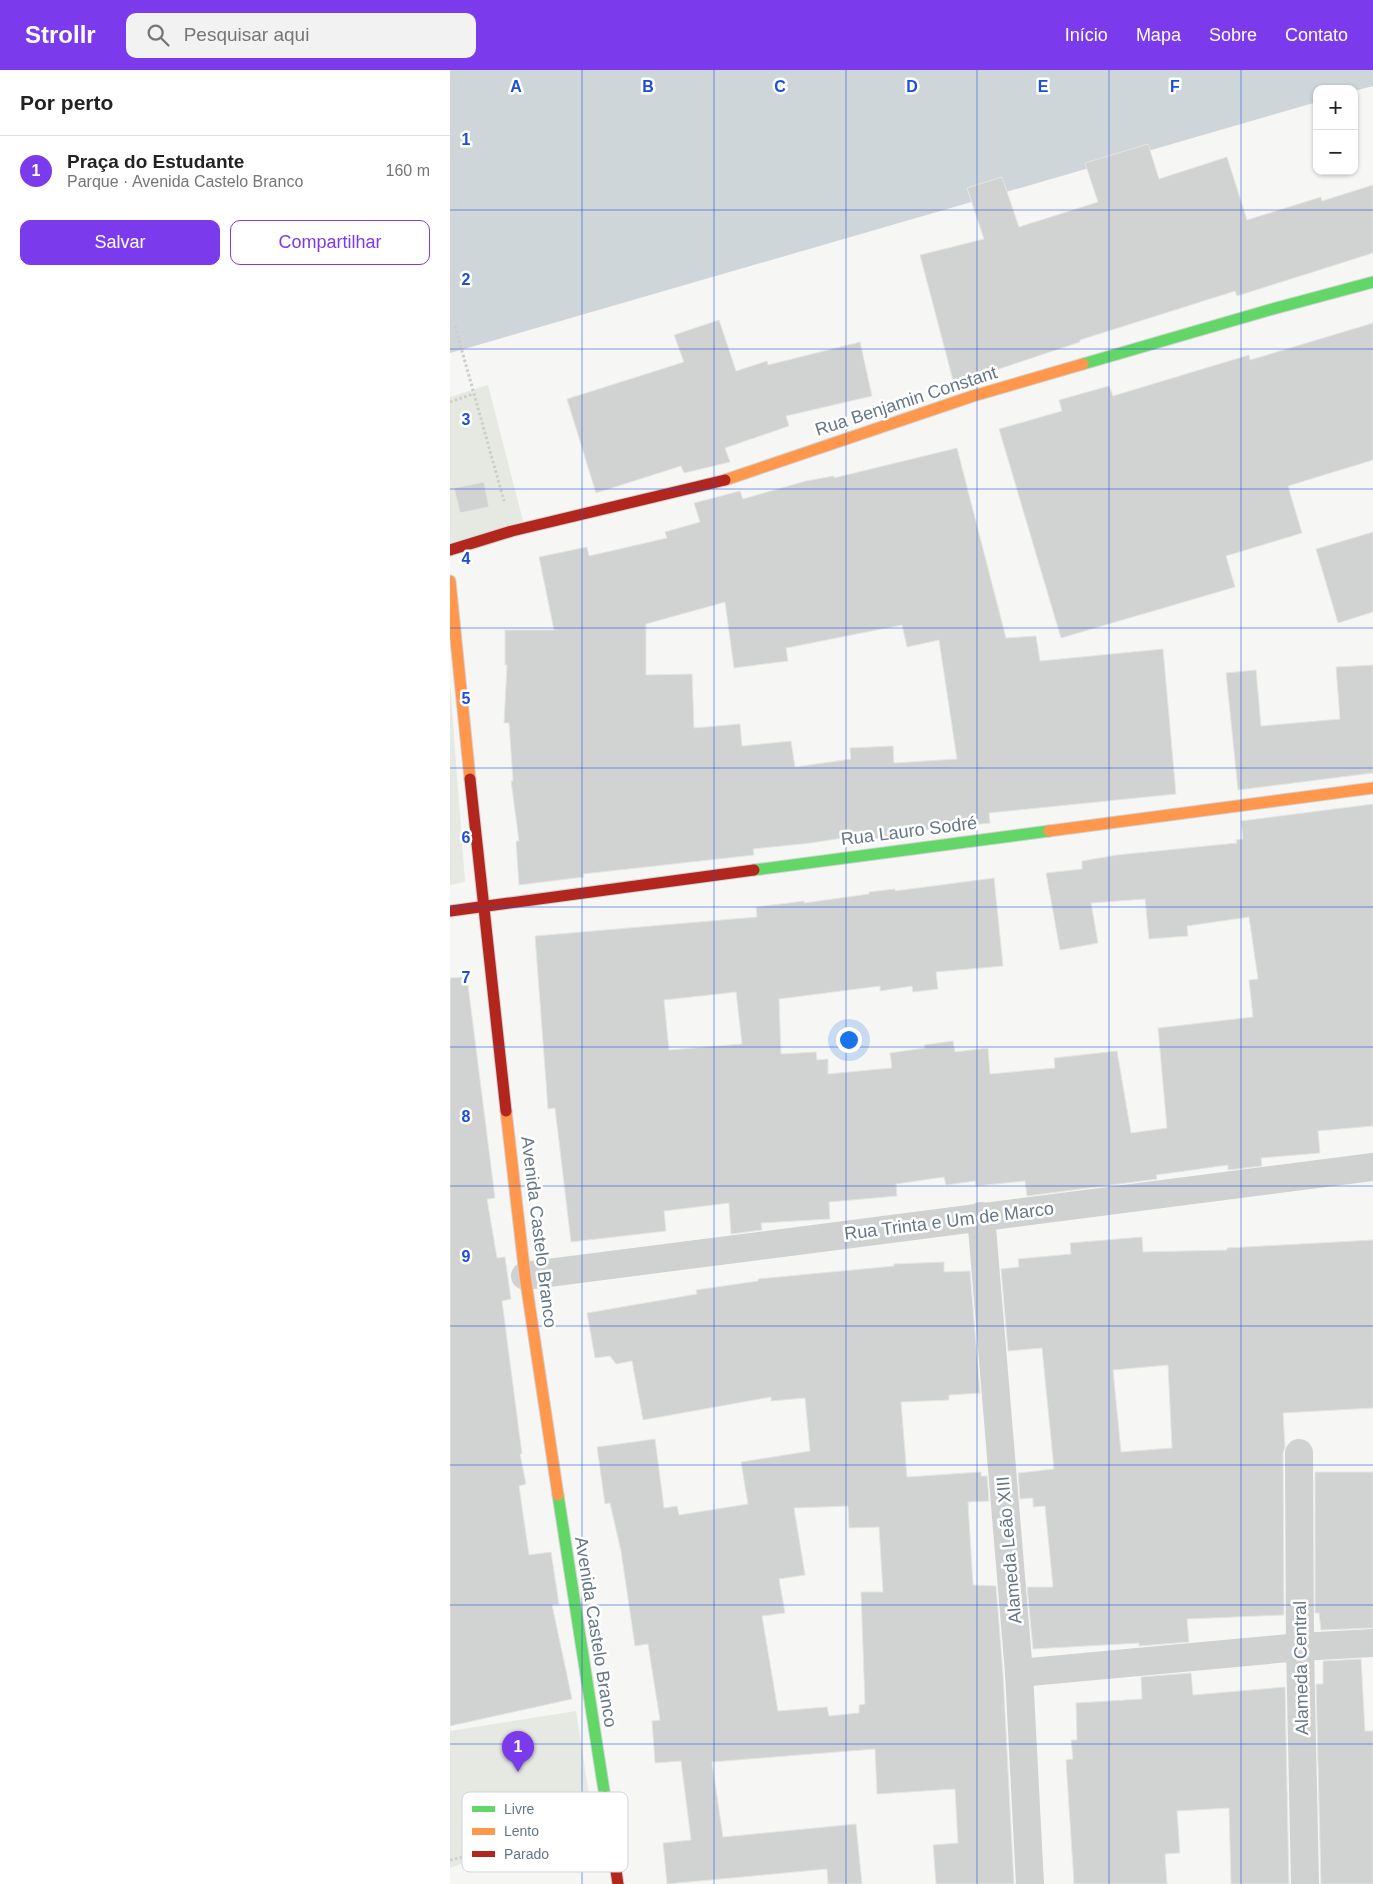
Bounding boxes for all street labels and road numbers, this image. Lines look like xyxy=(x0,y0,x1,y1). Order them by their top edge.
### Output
street label: Rua Benjamin Constant xyxy=(813,362,999,440)
street label: Rua Lauro Sodré xyxy=(840,813,978,849)
street label: Avenida Castelo Branco xyxy=(517,1135,561,1329)
street label: Rua Trinta e Um de Marco xyxy=(843,1198,1055,1244)
street label: Alameda Leão XIII xyxy=(993,1475,1025,1625)
street label: Avenida Castelo Branco xyxy=(571,1535,621,1729)
street label: Alameda Central xyxy=(1290,1601,1312,1735)

